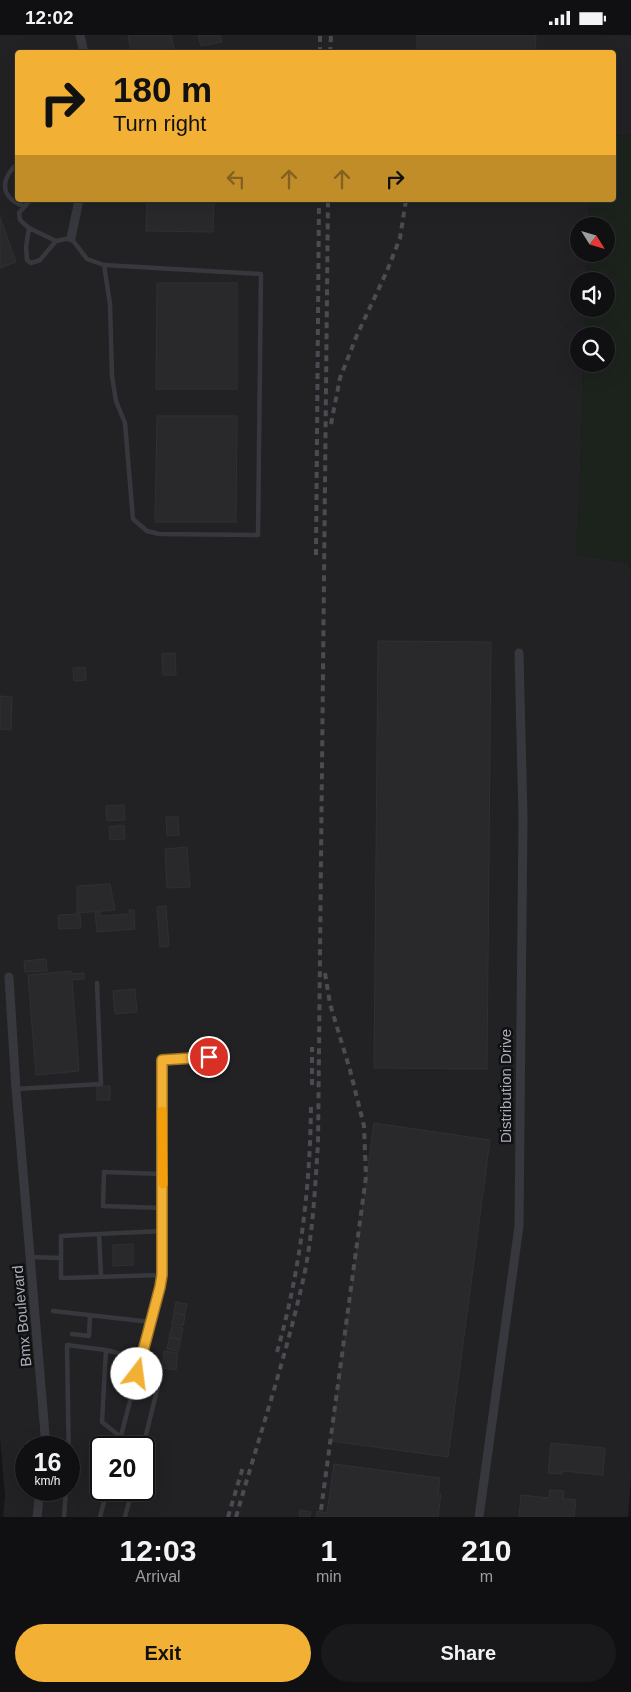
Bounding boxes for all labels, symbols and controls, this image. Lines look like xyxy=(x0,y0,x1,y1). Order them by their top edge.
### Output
text: 12:02 xyxy=(25,7,74,28)
icon: right xyxy=(30,70,95,135)
text: 180 m xyxy=(113,70,212,109)
text: Turn right xyxy=(113,111,206,136)
icon: left xyxy=(222,165,250,193)
icon: ahead xyxy=(275,165,303,193)
icon: ahead xyxy=(328,165,356,193)
icon: right xyxy=(381,165,409,193)
north arrow xyxy=(570,217,615,263)
map controls xyxy=(570,217,615,372)
button: sound xyxy=(570,272,615,317)
button: search xyxy=(570,327,615,372)
street label: Distribution Drive xyxy=(497,1029,514,1143)
pin xyxy=(188,1036,230,1078)
icon: arrive xyxy=(195,1043,223,1071)
street label: Bmx Boulevard xyxy=(9,1265,34,1367)
position arrow xyxy=(110,1347,162,1399)
speed limit sign: 20 xyxy=(90,1436,155,1501)
text: 16 xyxy=(34,1448,61,1476)
text: km/h xyxy=(34,1474,61,1488)
text: 12:03 xyxy=(120,1534,196,1567)
text: 1 xyxy=(320,1534,337,1567)
text: 210 xyxy=(461,1534,511,1567)
text: Arrival xyxy=(135,1568,181,1585)
text: min xyxy=(316,1568,342,1585)
text: m xyxy=(480,1568,493,1585)
button: Exit xyxy=(15,1624,311,1682)
button: Share xyxy=(321,1624,616,1682)

